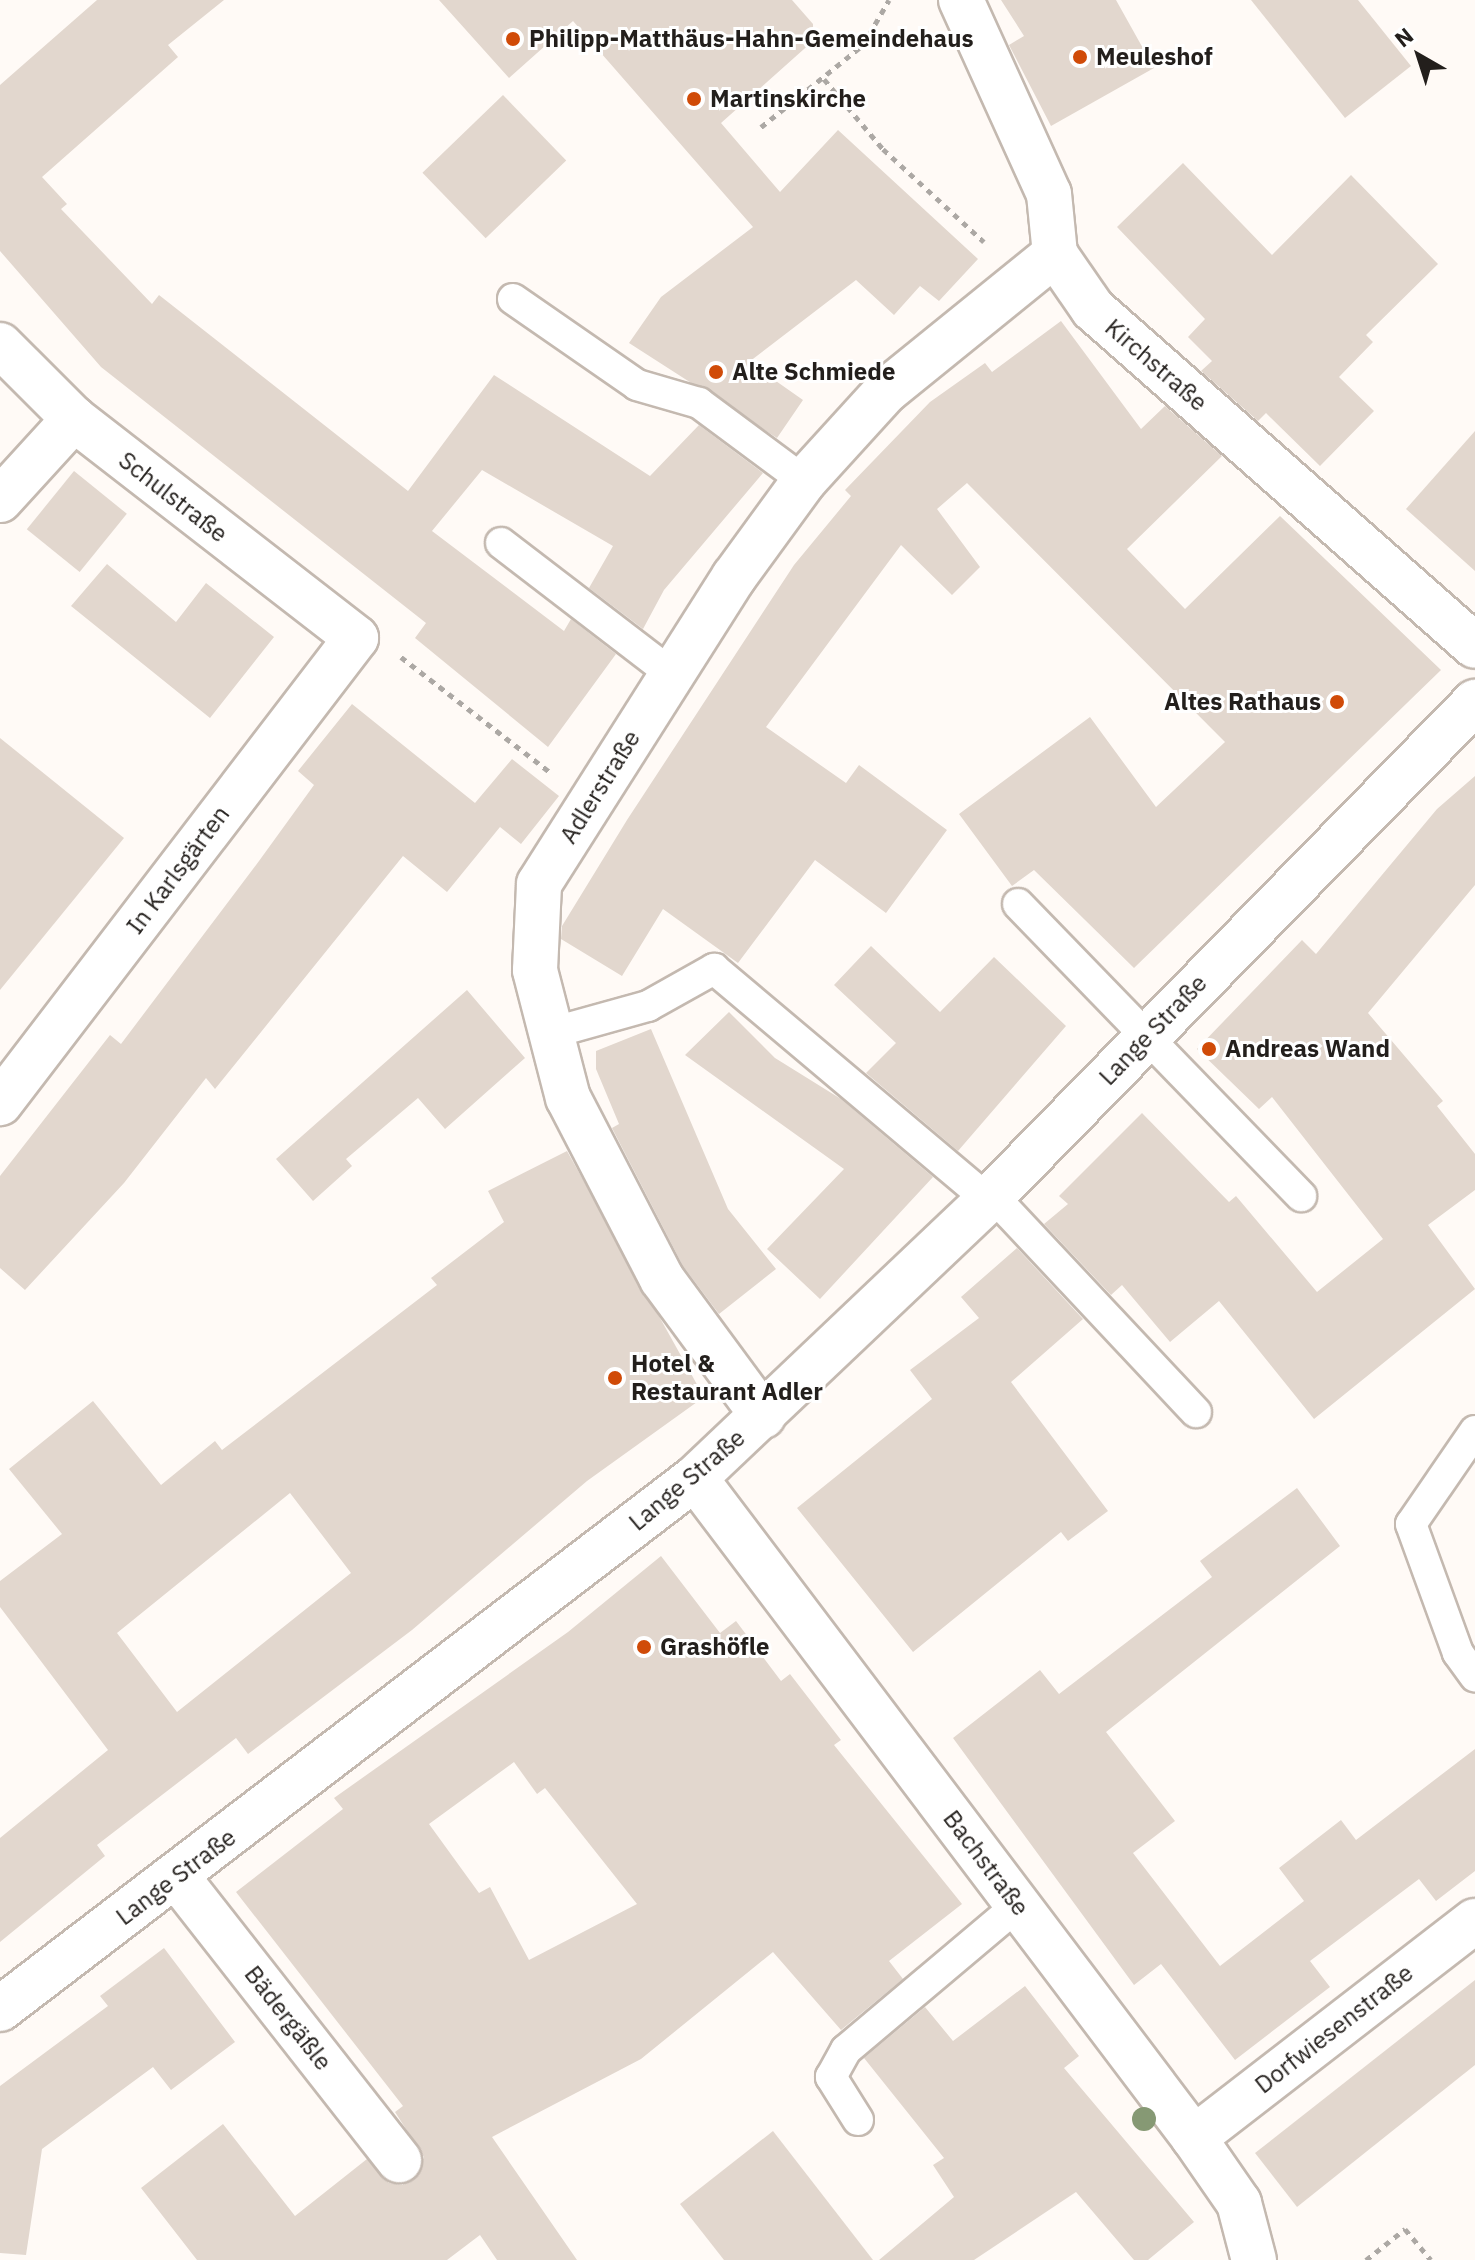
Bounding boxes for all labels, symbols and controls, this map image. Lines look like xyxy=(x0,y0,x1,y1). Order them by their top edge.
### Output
north arrow xyxy=(1379,16,1459,96)
text: N xyxy=(1388,21,1419,53)
place label: Philipp-Matthäus-Hahn-Gemeindehaus xyxy=(529,25,974,53)
marker: Philipp-Matthäus-Hahn-Gemeindehaus xyxy=(504,30,522,48)
place label: Meuleshof xyxy=(1096,43,1213,71)
marker: Meuleshof xyxy=(1071,48,1089,66)
place label: Martinskirche xyxy=(710,85,866,113)
marker: Martinskirche xyxy=(685,90,703,108)
street label: Kirchstraße xyxy=(1099,313,1213,417)
place label: Alte Schmiede xyxy=(732,358,895,386)
marker: Alte Schmiede xyxy=(707,363,725,381)
street label: Schulstraße xyxy=(113,446,233,548)
place label: Altes Rathaus xyxy=(1164,688,1321,716)
marker: Altes Rathaus xyxy=(1328,693,1346,711)
street label: Adlerstraße xyxy=(554,725,646,849)
street label: In Karlsgärten xyxy=(121,800,235,940)
street label: Lange Straße xyxy=(1093,969,1213,1091)
place label: Andreas Wand xyxy=(1225,1035,1390,1063)
marker: Andreas Wand xyxy=(1200,1040,1218,1058)
place label: Hotel & Restaurant Adler xyxy=(631,1350,823,1406)
marker: Hotel & Restaurant Adler xyxy=(606,1369,624,1387)
street label: Lange Straße xyxy=(623,1423,751,1537)
place label: Grashöfle xyxy=(660,1633,769,1661)
marker: Grashöfle xyxy=(635,1638,653,1656)
street label: Bachstraße xyxy=(937,1805,1035,1921)
street label: Lange Straße xyxy=(111,1823,241,1931)
street label: Dorfwiesenstraße xyxy=(1249,1958,1419,2100)
street label: Bädergäßle xyxy=(238,1960,338,2076)

